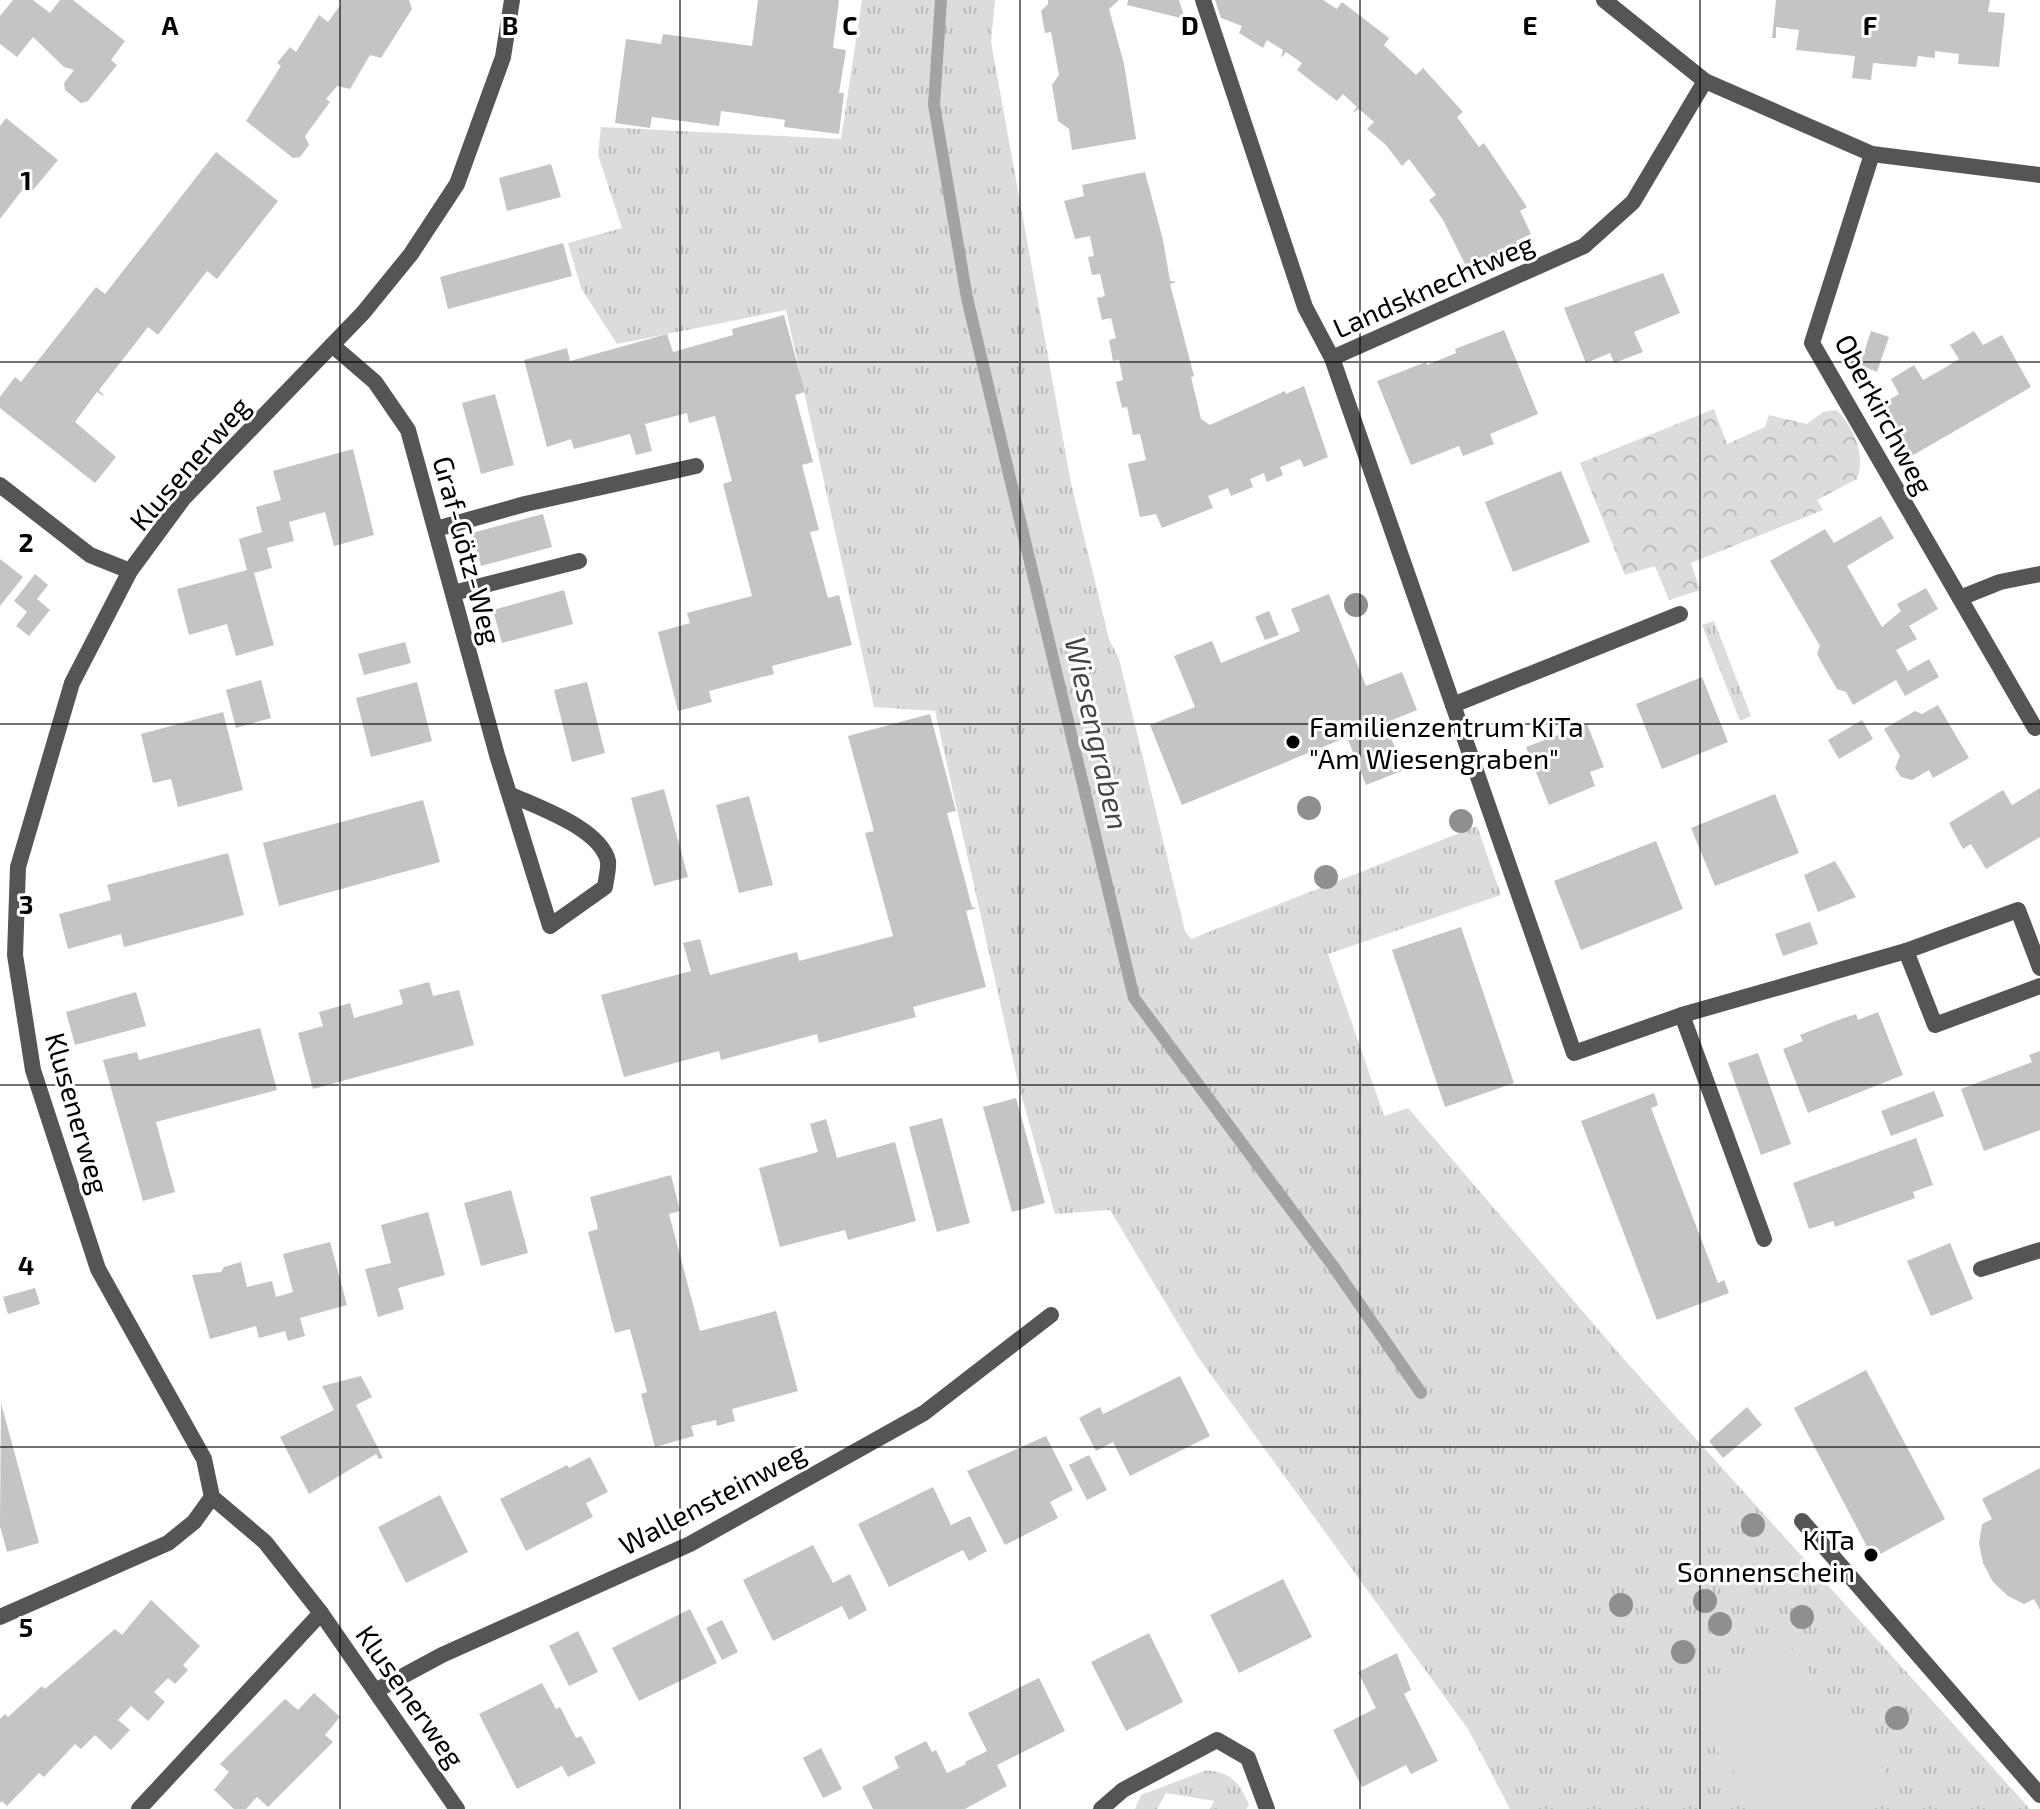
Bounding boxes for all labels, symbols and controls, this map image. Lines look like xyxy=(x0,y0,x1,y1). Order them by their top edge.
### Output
text: A xyxy=(162,9,179,40)
text: B xyxy=(502,9,518,40)
text: C xyxy=(842,9,858,40)
text: D xyxy=(1181,9,1199,40)
text: E xyxy=(1522,9,1538,40)
text: F xyxy=(1863,9,1877,40)
text: 1 xyxy=(20,164,32,195)
street label: Landsknechtweg xyxy=(1327,225,1539,344)
street label: Oberkirchweg xyxy=(1829,328,1942,500)
street label: Klusenerweg xyxy=(122,389,257,537)
street label: Graf-Götz-Weg xyxy=(427,452,510,648)
text: 2 xyxy=(18,526,34,557)
water label: Wiesengraben xyxy=(1058,633,1138,833)
place label: Familienzentrum KiTa "Am Wiesengraben" xyxy=(1309,709,1584,775)
marker: Familienzentrum KiTa "Am Wiesengraben" xyxy=(1284,733,1302,751)
text: 3 xyxy=(19,888,33,919)
street label: Klusenerweg xyxy=(39,1028,117,1198)
text: 4 xyxy=(18,1249,34,1280)
street label: Wallensteinweg xyxy=(613,1434,811,1561)
place label: KiTa Sonnenschein xyxy=(1677,1522,1855,1588)
marker: KiTa Sonnenschein xyxy=(1862,1546,1880,1564)
text: 5 xyxy=(19,1611,33,1642)
street label: Klusenerweg xyxy=(349,1618,473,1774)

